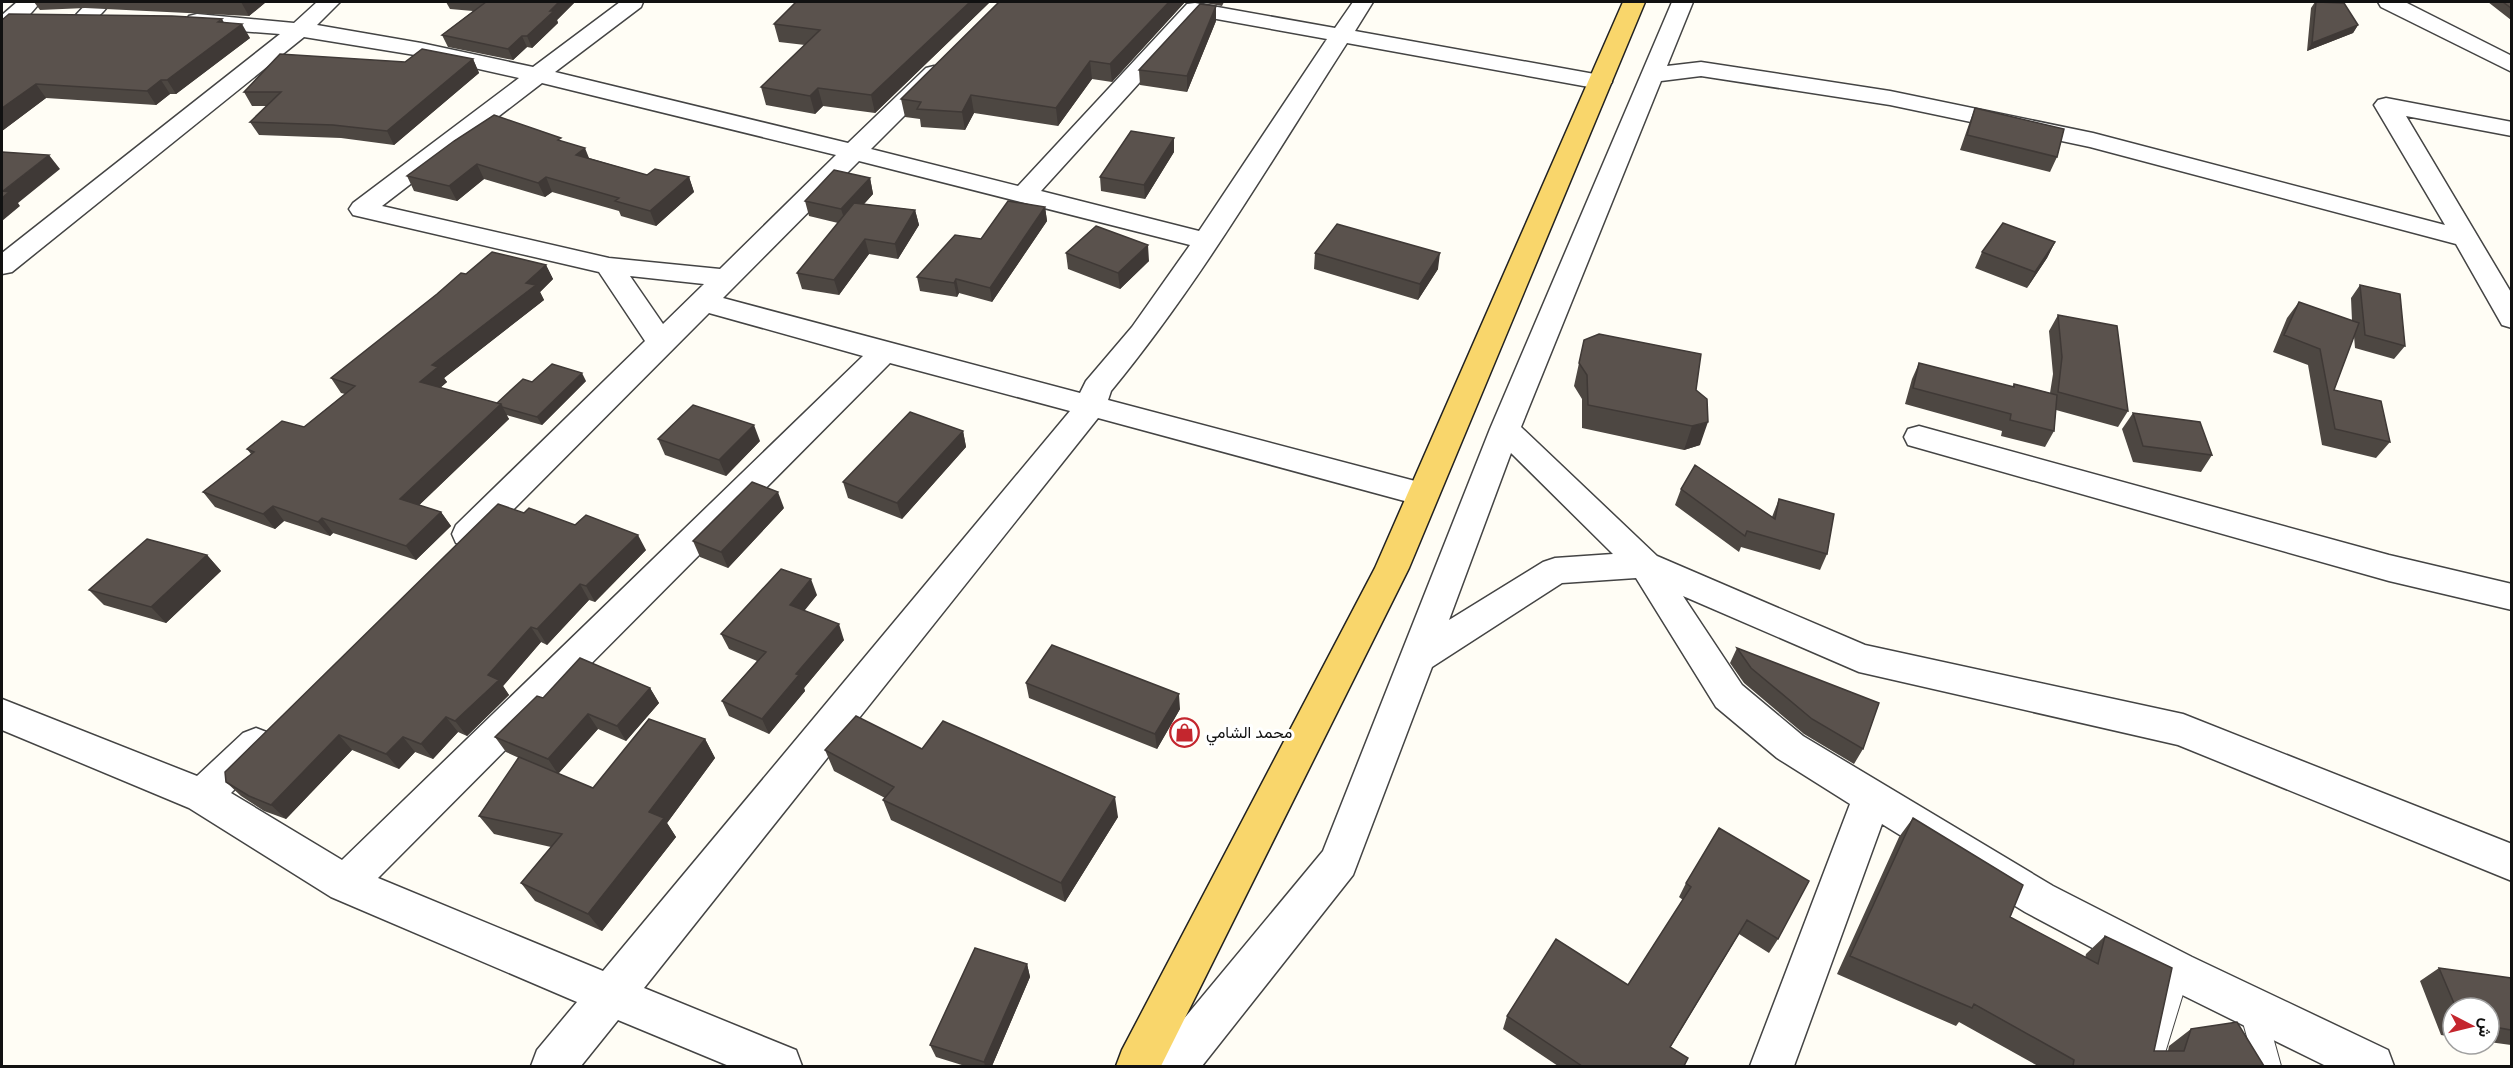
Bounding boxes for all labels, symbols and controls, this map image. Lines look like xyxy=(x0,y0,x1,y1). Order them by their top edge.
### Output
shop icon: محمد الشامي xyxy=(1169,716,1201,748)
place label: محمد الشامي xyxy=(1206,721,1292,746)
north arrow xyxy=(2441,996,2501,1056)
text: ش xyxy=(2475,1017,2498,1039)

